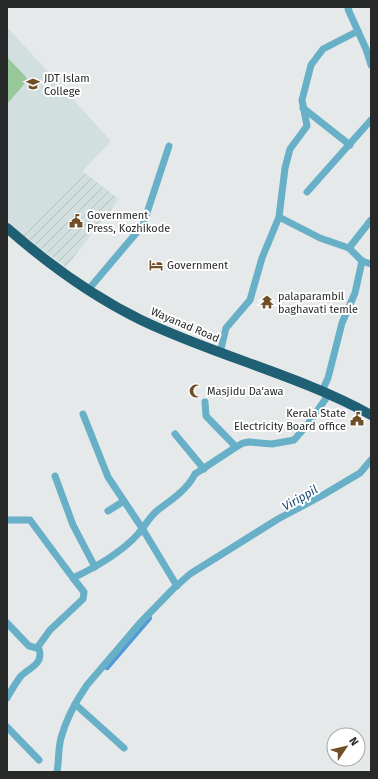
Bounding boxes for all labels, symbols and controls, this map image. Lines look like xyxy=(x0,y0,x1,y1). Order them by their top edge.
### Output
place label: JDT Islam College xyxy=(44,72,90,98)
school or university icon: JDT Islam College xyxy=(25,76,41,92)
place label: Government Press, Kozhikode xyxy=(87,209,170,235)
public building icon: Government Press, Kozhikode xyxy=(68,213,84,229)
hotel icon: Government xyxy=(148,257,164,273)
place label: Government xyxy=(167,259,228,272)
place label: palaparambil baghavati temle xyxy=(278,290,358,316)
temple icon: palaparambil baghavati temle xyxy=(259,294,275,310)
street label: Wayanad Road xyxy=(149,305,221,345)
mosque icon: Masjidu Da'awa xyxy=(188,383,204,399)
place label: Masjidu Da'awa xyxy=(207,385,283,398)
place label: Kerala State Electricity Board office xyxy=(234,407,346,433)
public building icon: Kerala State Electricity Board office xyxy=(349,411,365,427)
water label: Virippil xyxy=(280,482,320,514)
north arrow xyxy=(326,727,366,767)
text: N xyxy=(346,735,361,748)

